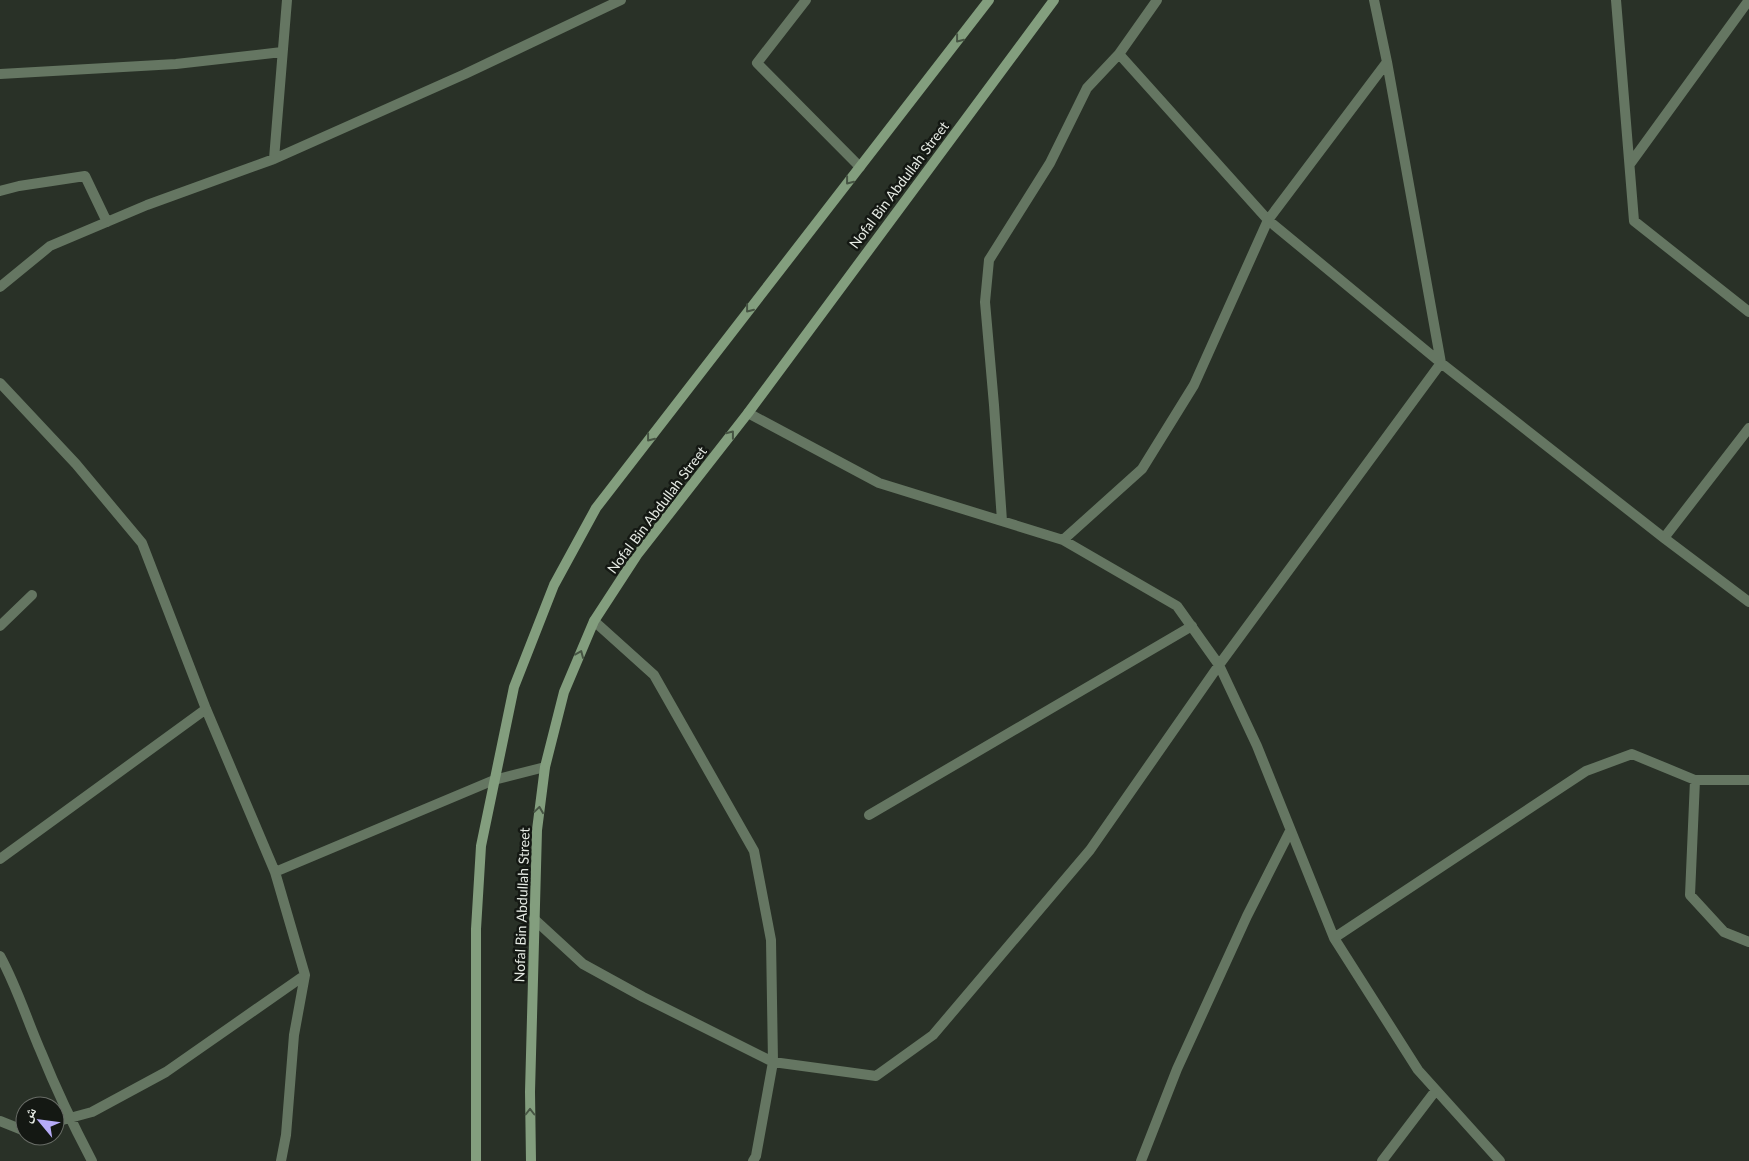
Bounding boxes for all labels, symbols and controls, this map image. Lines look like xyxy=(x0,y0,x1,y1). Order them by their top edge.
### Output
one-way arrow xyxy=(956,33,965,42)
street label: Nofal Bin Abdullah Street xyxy=(845,118,952,252)
one-way arrow xyxy=(846,175,855,185)
one-way arrow xyxy=(746,304,755,313)
one-way arrow xyxy=(725,430,734,440)
one-way arrow xyxy=(647,432,656,442)
street label: Nofal Bin Abdullah Street xyxy=(603,443,710,577)
one-way arrow xyxy=(574,650,585,659)
one-way arrow xyxy=(534,806,544,814)
street label: Nofal Bin Abdullah Street xyxy=(510,827,533,983)
north arrow xyxy=(15,1096,65,1146)
text: ش xyxy=(17,1104,40,1126)
one-way arrow xyxy=(525,1108,535,1116)

